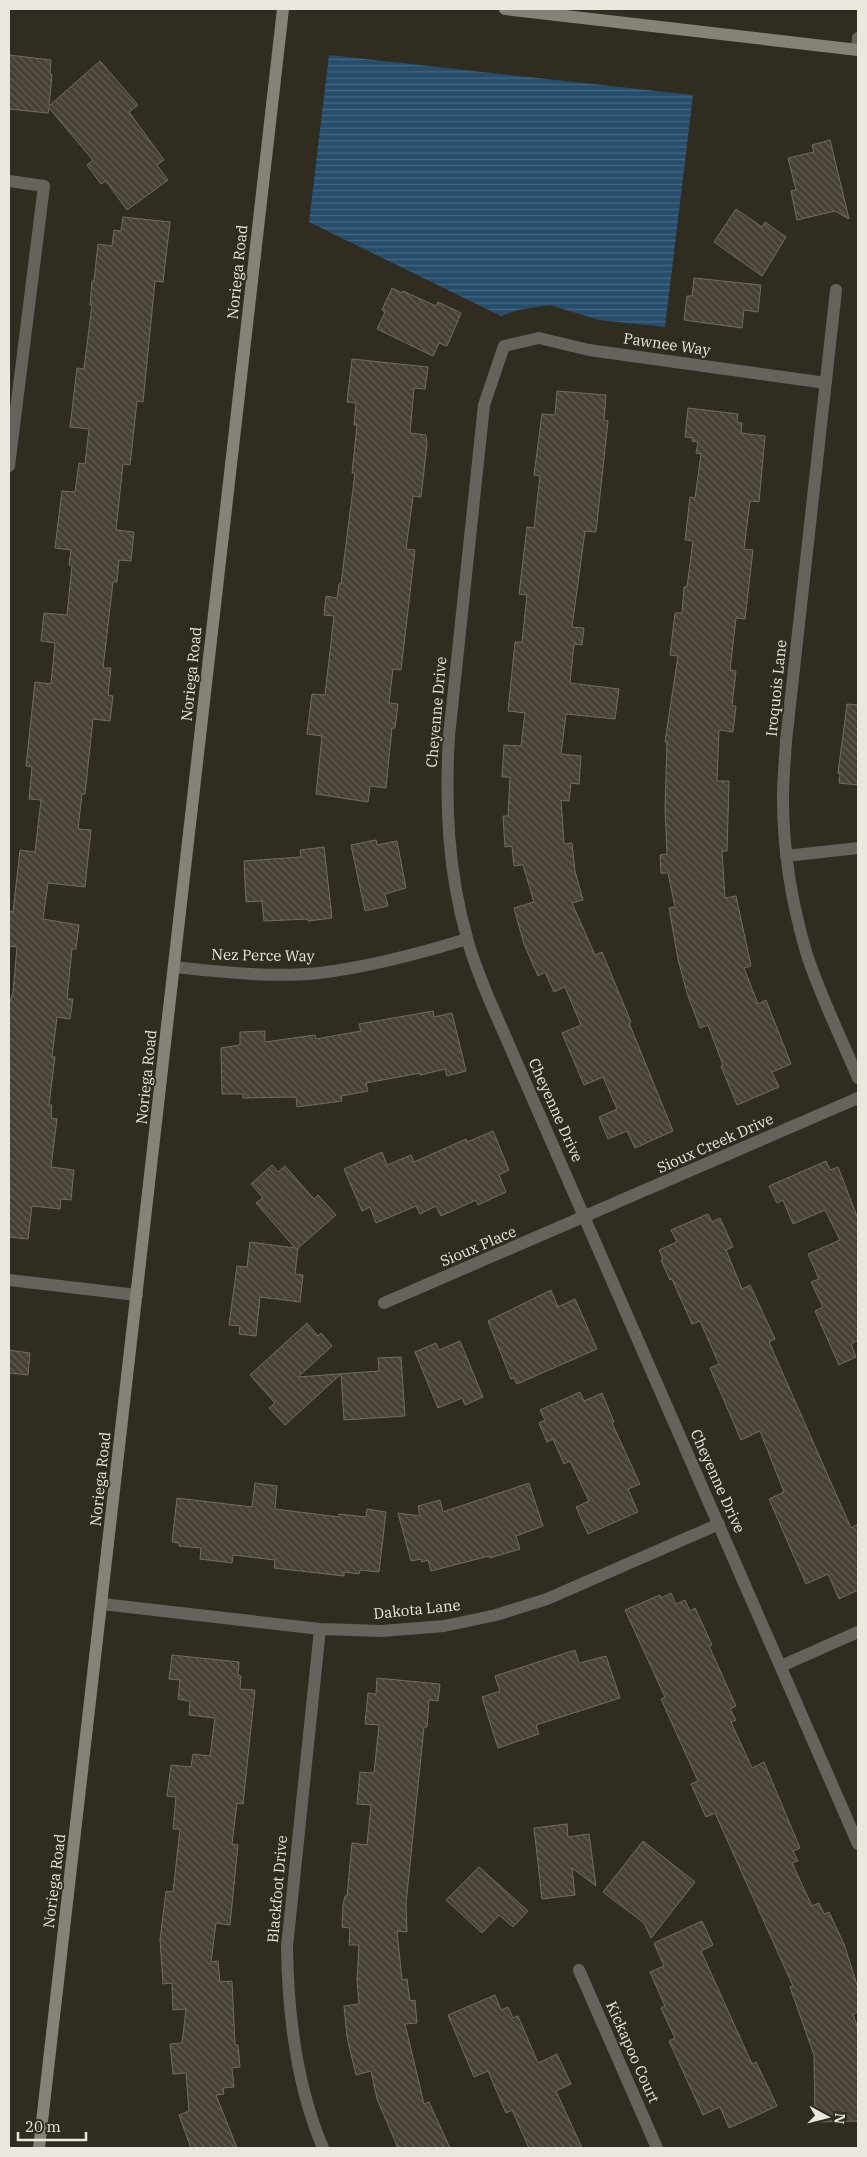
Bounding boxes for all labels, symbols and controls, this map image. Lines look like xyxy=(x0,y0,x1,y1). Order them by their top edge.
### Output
street label: Noriega Road xyxy=(223,224,251,320)
street label: Pawnee Way xyxy=(622,328,712,360)
street label: Noriega Road xyxy=(177,626,205,722)
street label: Iroquois Lane xyxy=(761,639,791,737)
street label: Cheyenne Drive xyxy=(422,656,450,768)
street label: Nez Perce Way xyxy=(211,945,315,965)
street label: Noriega Road xyxy=(132,1029,160,1125)
street label: Cheyenne Drive xyxy=(525,1055,587,1165)
street label: Sioux Creek Drive xyxy=(654,1109,776,1177)
street label: Sioux Place xyxy=(437,1221,519,1271)
street label: Cheyenne Drive xyxy=(687,1426,749,1536)
street label: Noriega Road xyxy=(86,1431,114,1527)
street label: Dakota Lane xyxy=(373,1595,461,1623)
street label: Noriega Road xyxy=(39,1833,69,1929)
street label: Blackfoot Drive xyxy=(263,1834,291,1944)
street label: Kickapoo Court xyxy=(602,1998,664,2106)
north arrow xyxy=(802,2092,852,2142)
scale bar xyxy=(18,2110,85,2142)
text: N xyxy=(830,2112,850,2125)
text: 20 m xyxy=(25,2117,61,2136)

